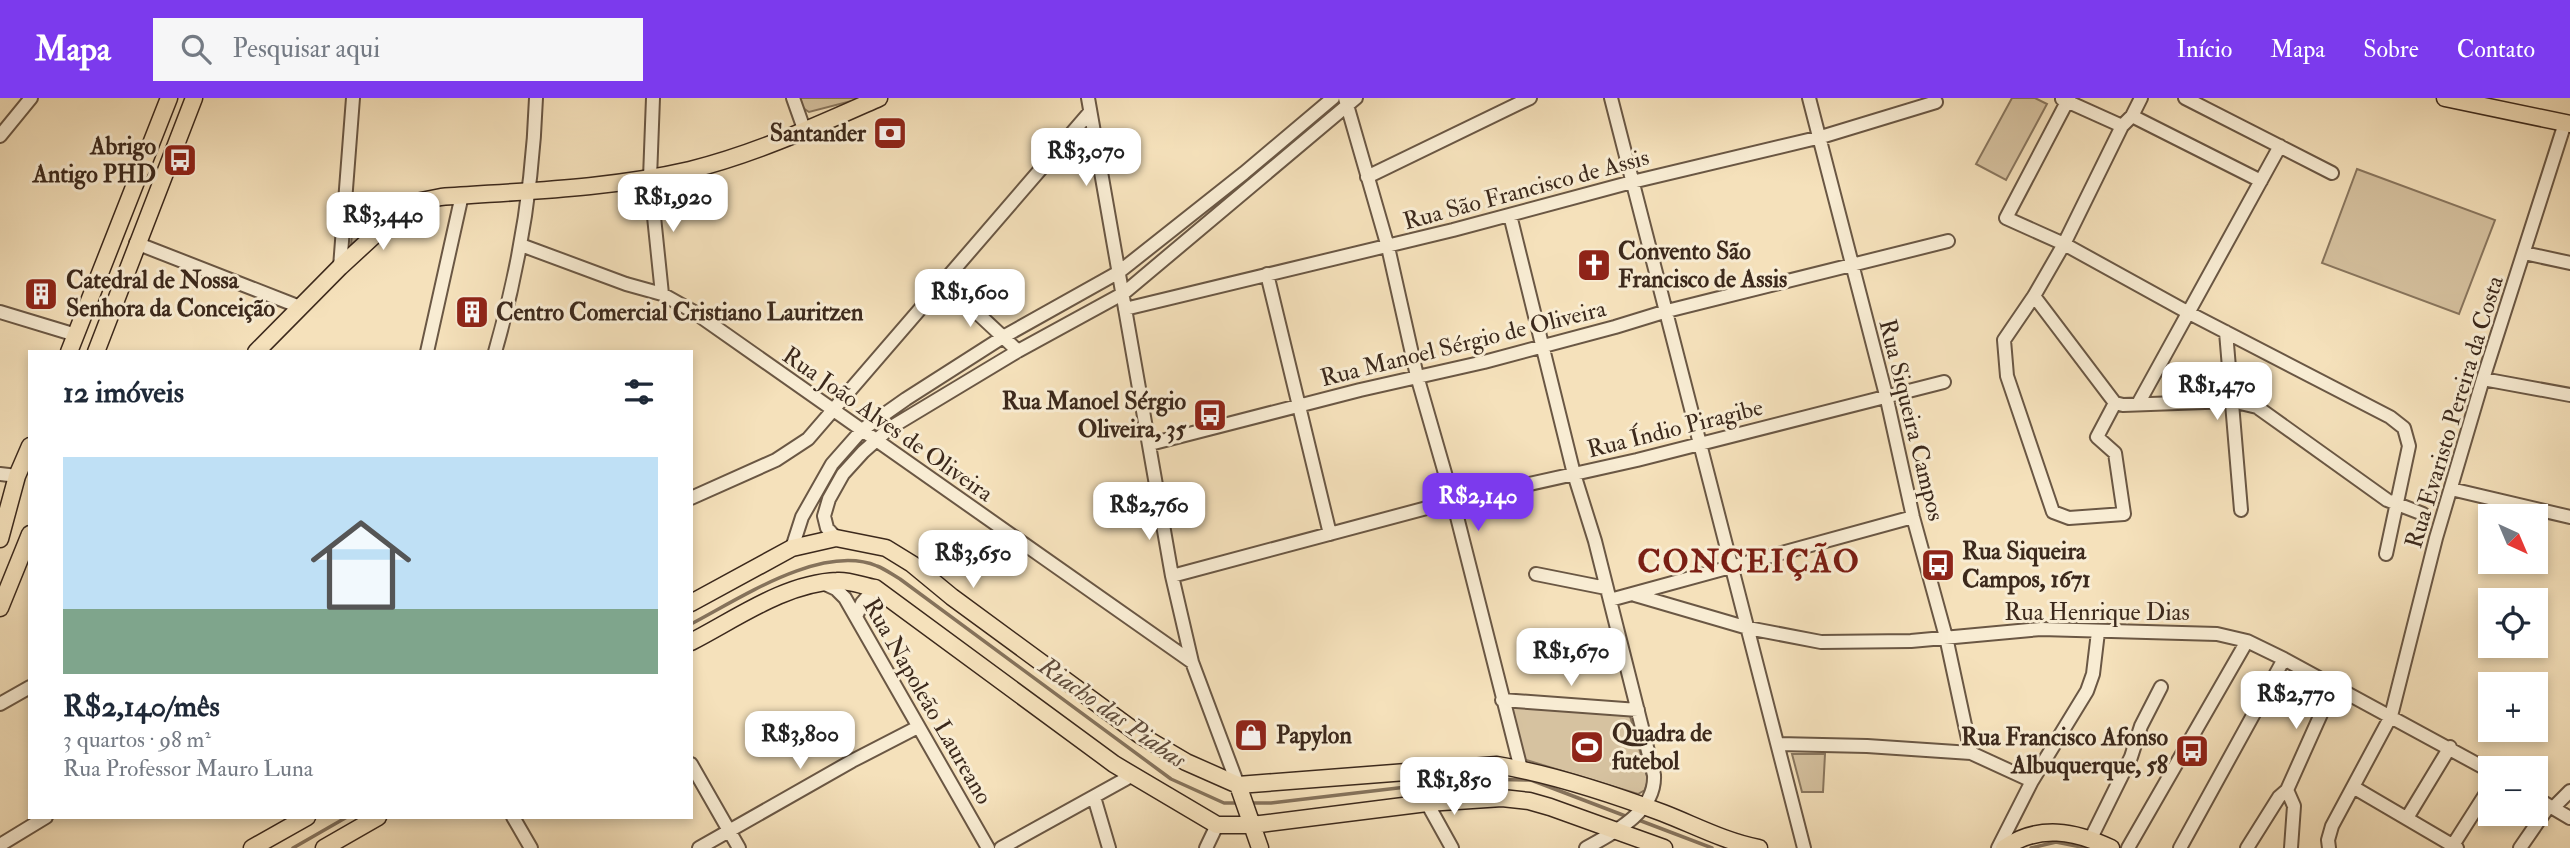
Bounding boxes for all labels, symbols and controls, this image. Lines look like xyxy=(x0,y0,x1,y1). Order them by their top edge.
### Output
search box xyxy=(153,18,643,81)
text: Mapa xyxy=(35,29,111,70)
icon: search xyxy=(177,30,215,68)
text: Pesquisar aqui xyxy=(233,33,380,65)
text: Início xyxy=(2176,34,2232,65)
text: Mapa xyxy=(2270,34,2325,65)
text: Sobre xyxy=(2363,34,2419,65)
text: Contato xyxy=(2457,34,2535,65)
bank icon: Santander xyxy=(871,114,909,152)
place label: Santander xyxy=(770,118,867,149)
pin: R$3,070 xyxy=(1021,129,1151,188)
place label: Abrigo Antigo PHD xyxy=(32,131,156,190)
text: R$3,070 xyxy=(1047,136,1125,165)
bus stop icon: Abrigo Antigo PHD xyxy=(161,141,199,179)
street label: Rua São Francisco de Assis xyxy=(1400,142,1653,237)
pin: R$1,920 xyxy=(608,174,738,234)
text: R$1,920 xyxy=(634,182,712,211)
pin: R$3,440 xyxy=(318,192,448,252)
text: R$3,440 xyxy=(343,200,423,229)
place label: Convento São Francisco de Assis xyxy=(1618,236,1787,295)
church icon: Convento São Francisco de Assis xyxy=(1575,246,1613,284)
place label: Catedral de Nossa Senhora da Conceição xyxy=(66,265,275,324)
pin: R$1,600 xyxy=(905,270,1035,329)
street label: Rua Evaristo Pereira da Costa xyxy=(2398,271,2511,552)
building icon: Catedral de Nossa Senhora da Conceição xyxy=(22,275,60,313)
text: R$1,600 xyxy=(931,277,1009,306)
building icon: Centro Comercial Cristiano Lauritzen xyxy=(453,293,491,331)
street label: Rua Manoel Sérgio de Oliveira xyxy=(1317,293,1610,394)
place label: Centro Comercial Cristiano Lauritzen xyxy=(496,297,864,328)
street label: Rua Siqueira Campos xyxy=(1871,316,1952,524)
street label: Rua João Alves de Oliveira xyxy=(776,340,1000,510)
pin: R$1,470 xyxy=(2152,362,2282,422)
text: R$1,470 xyxy=(2178,370,2256,399)
icon: filters xyxy=(620,373,658,411)
text: 12 imóveis xyxy=(63,374,184,411)
place label: Rua Manoel Sérgio Oliveira, 35 xyxy=(1002,386,1186,445)
street label: Rua Índio Piragibe xyxy=(1584,391,1766,465)
bus stop icon: Rua Manoel Sérgio Oliveira, 35 xyxy=(1191,396,1229,434)
pin: R$2,140 xyxy=(1413,474,1543,533)
text: R$2,140 xyxy=(1438,481,1518,510)
pin: R$2,760 xyxy=(1084,482,1214,542)
text: R$2,760 xyxy=(1109,490,1189,519)
icon: home xyxy=(298,502,424,628)
north arrow xyxy=(2478,504,2548,574)
map controls xyxy=(2478,504,2548,826)
pin: R$3,650 xyxy=(908,531,1038,590)
place label: Rua Siqueira Campos, 1671 xyxy=(1962,536,2091,595)
text: R$3,650 xyxy=(934,538,1012,567)
district label: CONCEIÇÃO xyxy=(1637,542,1861,582)
bus stop icon: Rua Siqueira Campos, 1671 xyxy=(1919,546,1957,584)
button: locate xyxy=(2478,588,2548,658)
street label: Rua Napoleão Laureano xyxy=(856,592,999,810)
street label: Rua Henrique Dias xyxy=(2004,597,2190,628)
pin: R$1,670 xyxy=(1506,628,1636,688)
text: R$1,670 xyxy=(1532,636,1610,665)
water label: Riacho das Piabas xyxy=(1032,650,1193,776)
pin: R$2,770 xyxy=(2231,672,2361,731)
button: + xyxy=(2478,672,2548,742)
text: R$2,770 xyxy=(2257,679,2335,708)
text: R$2,140/mês xyxy=(63,688,220,725)
pin: R$3,800 xyxy=(735,712,865,771)
shop icon: Papylon xyxy=(1232,716,1270,754)
place label: Quadra de futebol xyxy=(1612,718,1712,777)
text: R$3,800 xyxy=(761,719,839,748)
place label: Papylon xyxy=(1276,720,1352,751)
place label: Rua Francisco Afonso Albuquerque, 58 xyxy=(1961,722,2169,781)
text: 3 quartos · 98 m² xyxy=(63,725,211,754)
sports icon: Quadra de futebol xyxy=(1568,728,1606,766)
bus stop icon: Rua Francisco Afonso Albuquerque, 58 xyxy=(2173,732,2211,770)
text: Rua Professor Mauro Luna xyxy=(63,754,313,783)
button: − xyxy=(2478,756,2548,826)
pin: R$1,850 xyxy=(1389,758,1519,817)
text: R$1,850 xyxy=(1416,765,1492,794)

